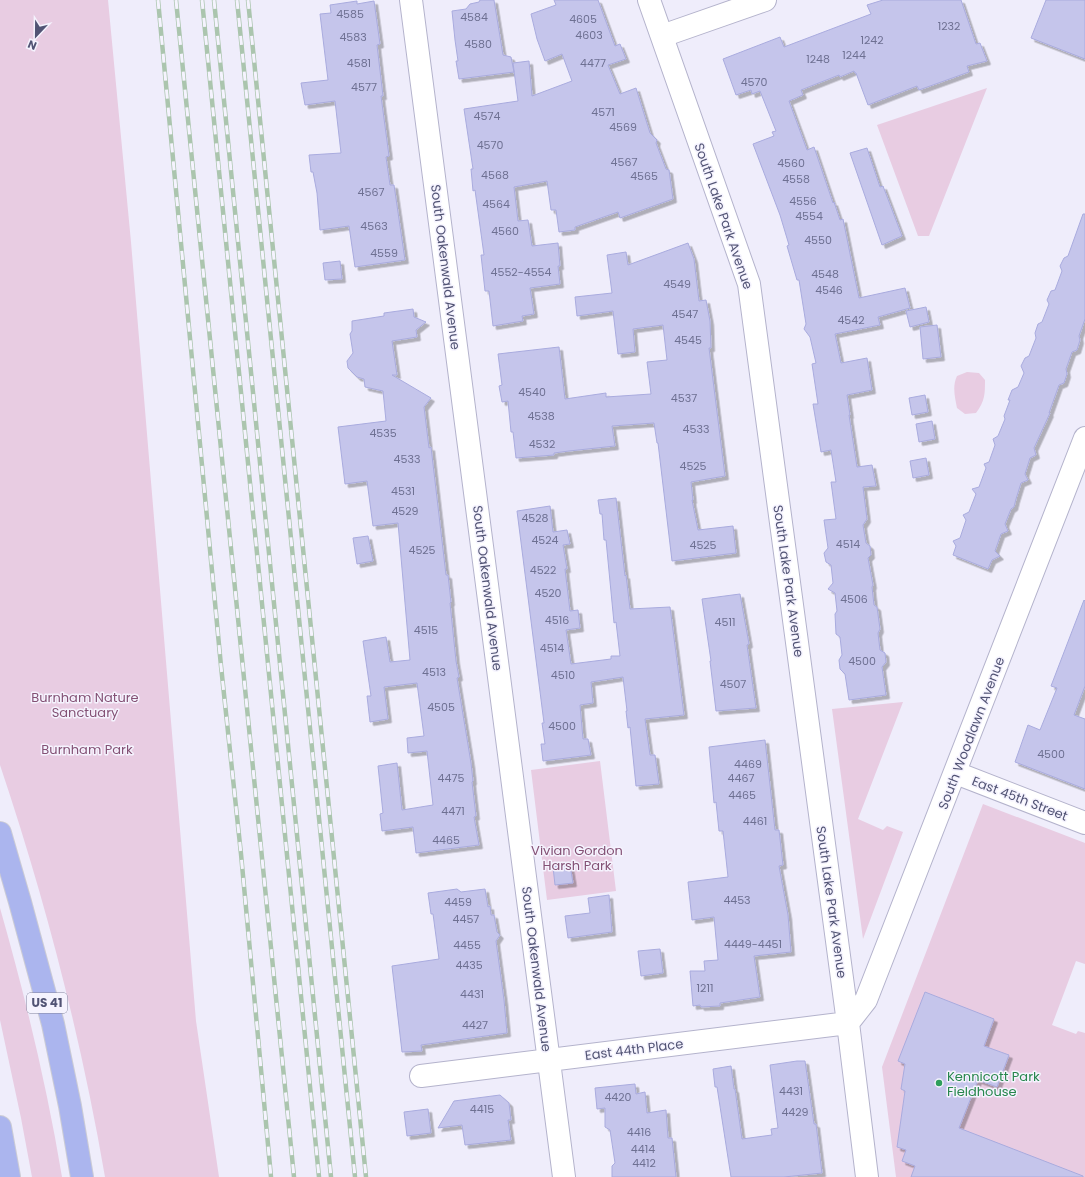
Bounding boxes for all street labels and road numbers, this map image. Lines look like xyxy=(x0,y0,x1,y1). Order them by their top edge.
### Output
street label: South Lake Park Avenue xyxy=(690,140,758,292)
street label: South Oakenwald Avenue xyxy=(426,183,465,351)
street label: South Oakenwald Avenue xyxy=(468,504,507,672)
street label: South Lake Park Avenue xyxy=(768,504,809,658)
street label: South Woodlawn Avenue xyxy=(934,654,1009,812)
street label: East 45th Street xyxy=(969,771,1071,826)
street label: South Lake Park Avenue xyxy=(811,825,852,979)
street label: South Oakenwald Avenue xyxy=(517,885,556,1053)
road number: US 41 xyxy=(27,993,67,1013)
street label: East 44th Place xyxy=(584,1034,684,1065)

